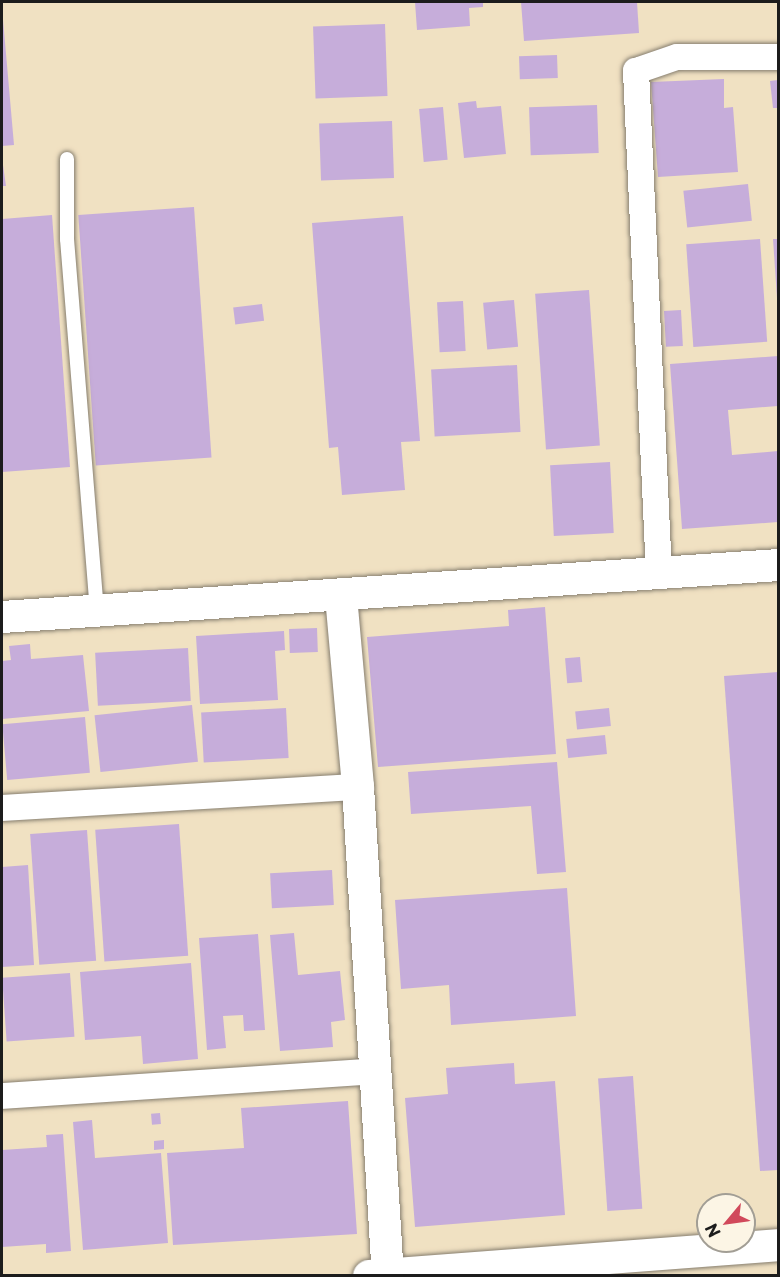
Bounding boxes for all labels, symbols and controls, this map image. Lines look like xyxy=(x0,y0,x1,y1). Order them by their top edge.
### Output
north arrow xyxy=(696,1193,756,1253)
text: N xyxy=(698,1219,726,1242)

